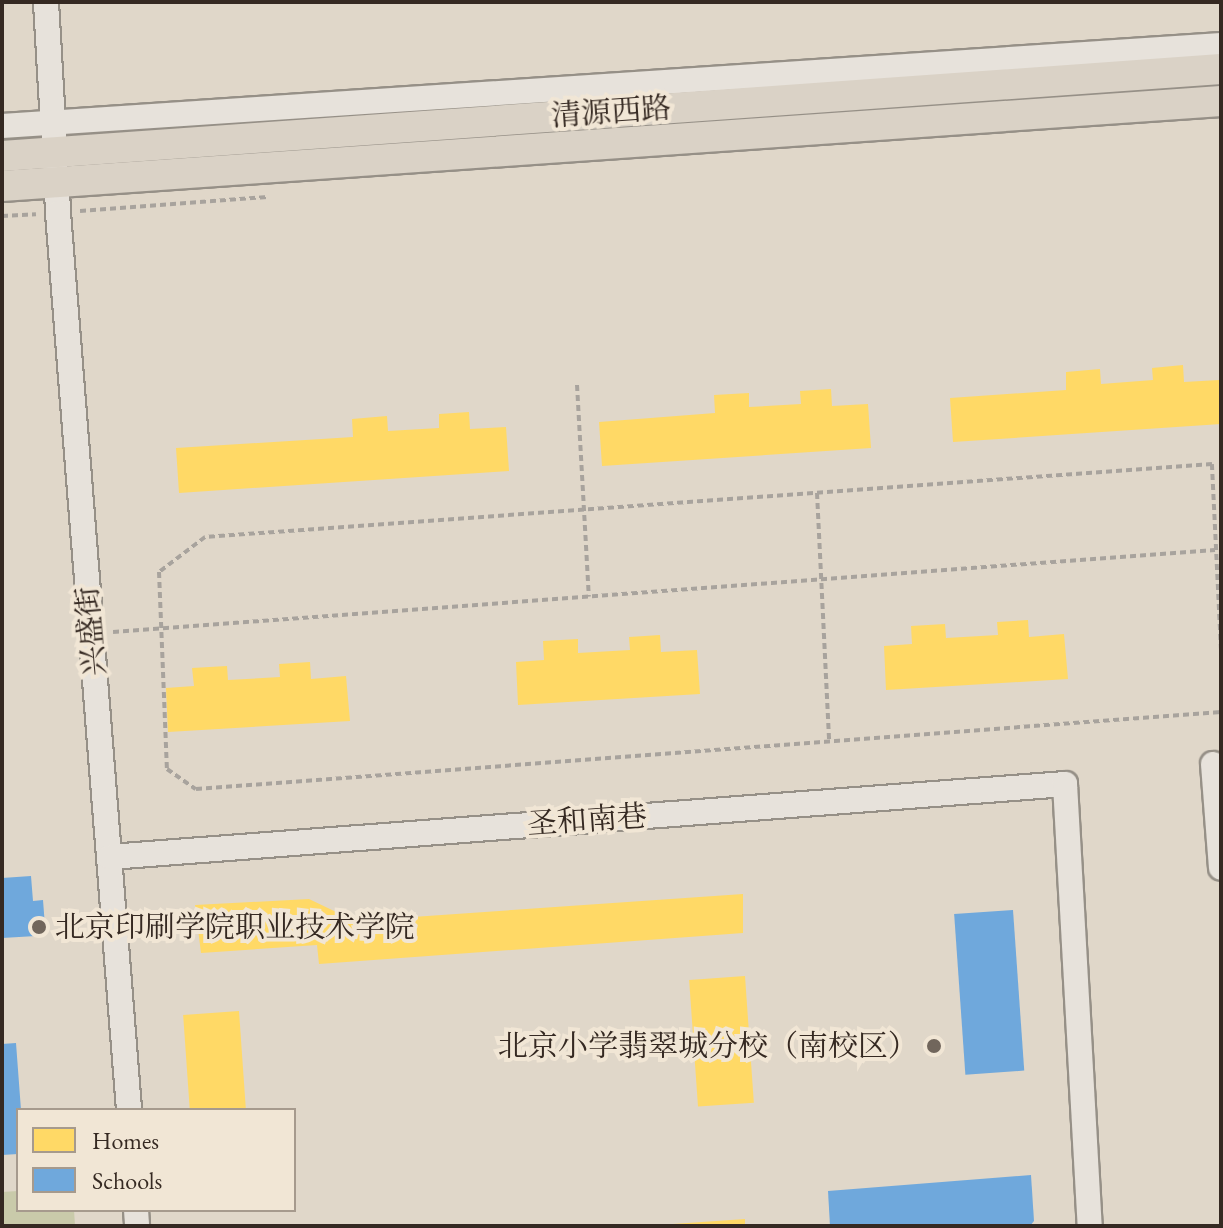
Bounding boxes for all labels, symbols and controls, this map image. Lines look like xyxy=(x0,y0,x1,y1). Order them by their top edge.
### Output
street label: 清源西路 xyxy=(550,90,672,134)
street label: 兴盛街 xyxy=(69,585,113,677)
street label: 圣和南巷 xyxy=(526,798,648,842)
place label: 北京印刷学院职业技术学院 xyxy=(55,909,415,945)
marker: 北京印刷学院职业技术学院 xyxy=(30,918,48,936)
place label: 北京小学翡翠城分校（南校区） xyxy=(498,1028,918,1064)
marker: 北京小学翡翠城分校（南校区） xyxy=(925,1037,943,1055)
legend xyxy=(16,1108,296,1212)
text: Homes xyxy=(92,1125,159,1156)
text: Schools xyxy=(92,1165,162,1196)

